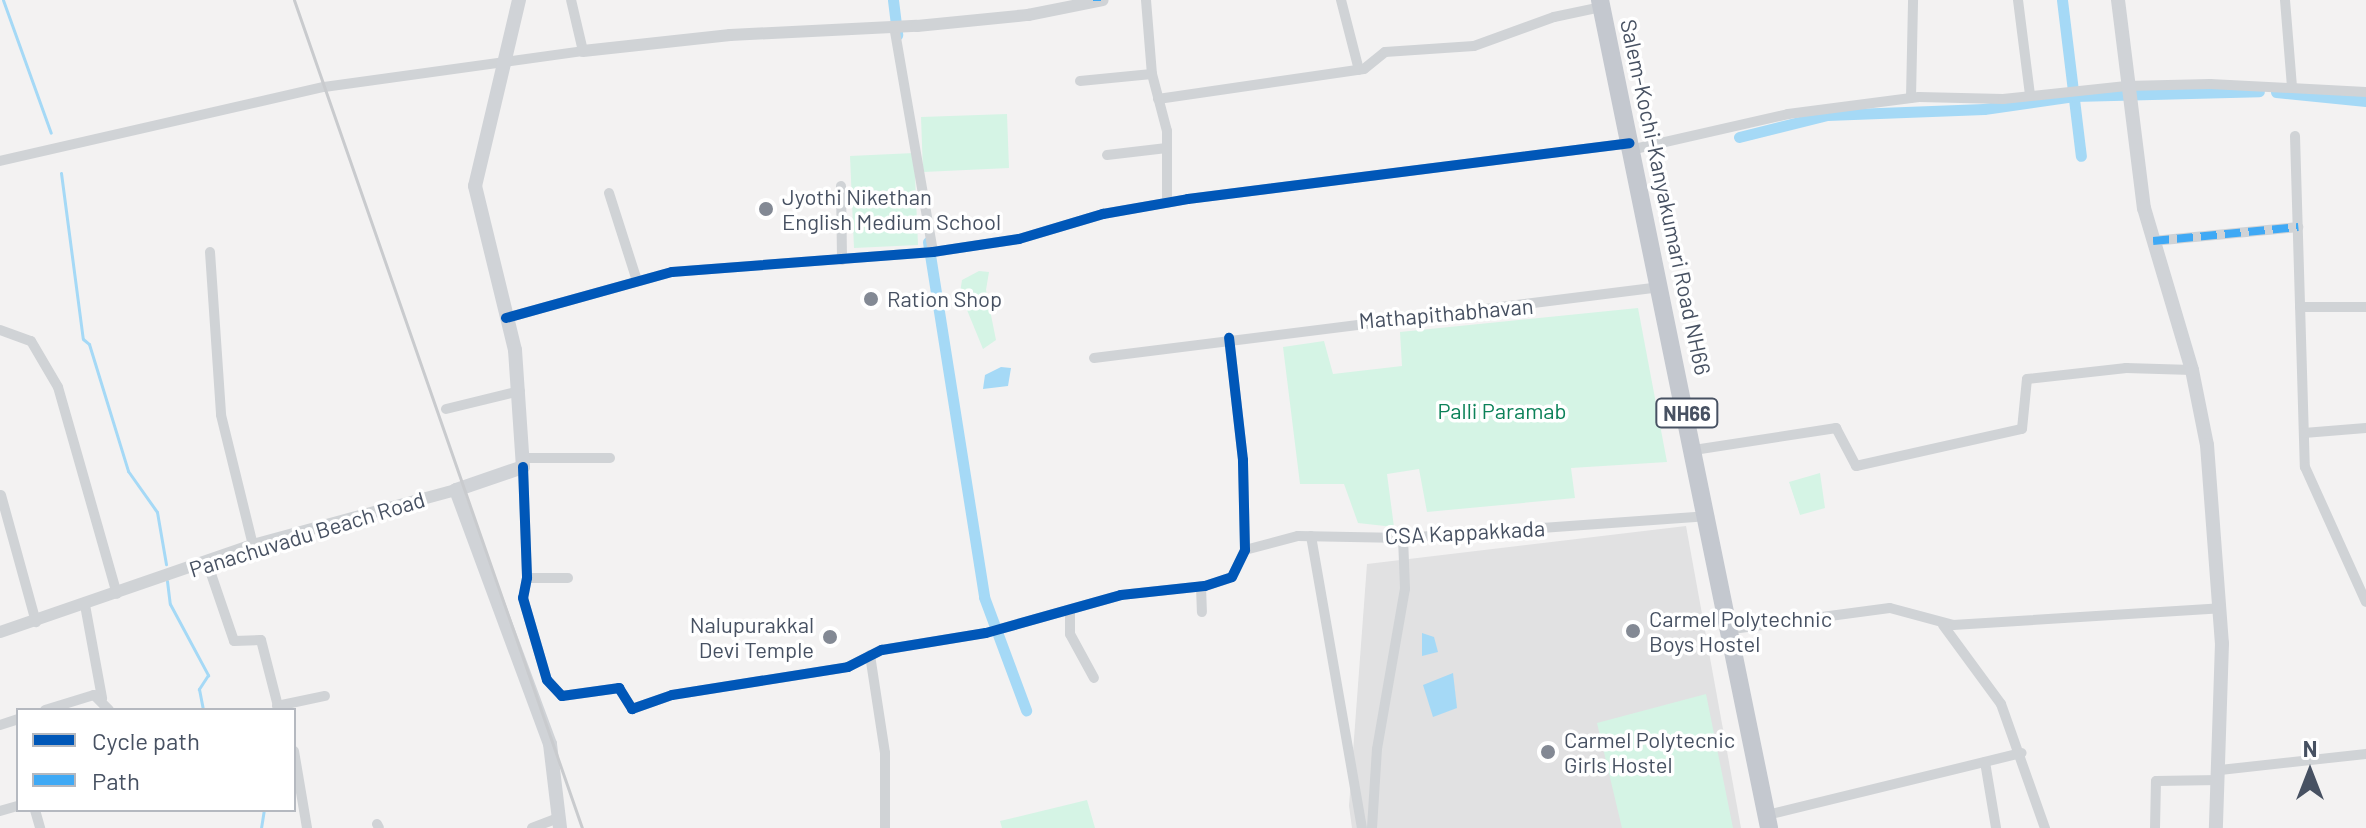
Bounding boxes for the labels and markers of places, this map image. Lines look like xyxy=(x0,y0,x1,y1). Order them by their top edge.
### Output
place label: Jyothi Nikethan English Medium School xyxy=(782,183,1001,234)
marker: Jyothi Nikethan English Medium School xyxy=(757,200,775,218)
place label: Ration Shop xyxy=(887,286,1002,312)
marker: Ration Shop xyxy=(862,290,880,308)
place label: Carmel Polytechnic Boys Hostel xyxy=(1649,605,1832,656)
place label: Nalupurakkal Devi Temple xyxy=(690,611,814,662)
marker: Carmel Polytechnic Boys Hostel xyxy=(1624,622,1642,640)
marker: Nalupurakkal Devi Temple xyxy=(821,628,839,646)
place label: Carmel Polytecnic Girls Hostel xyxy=(1564,726,1735,778)
marker: Carmel Polytecnic Girls Hostel xyxy=(1539,743,1557,761)

